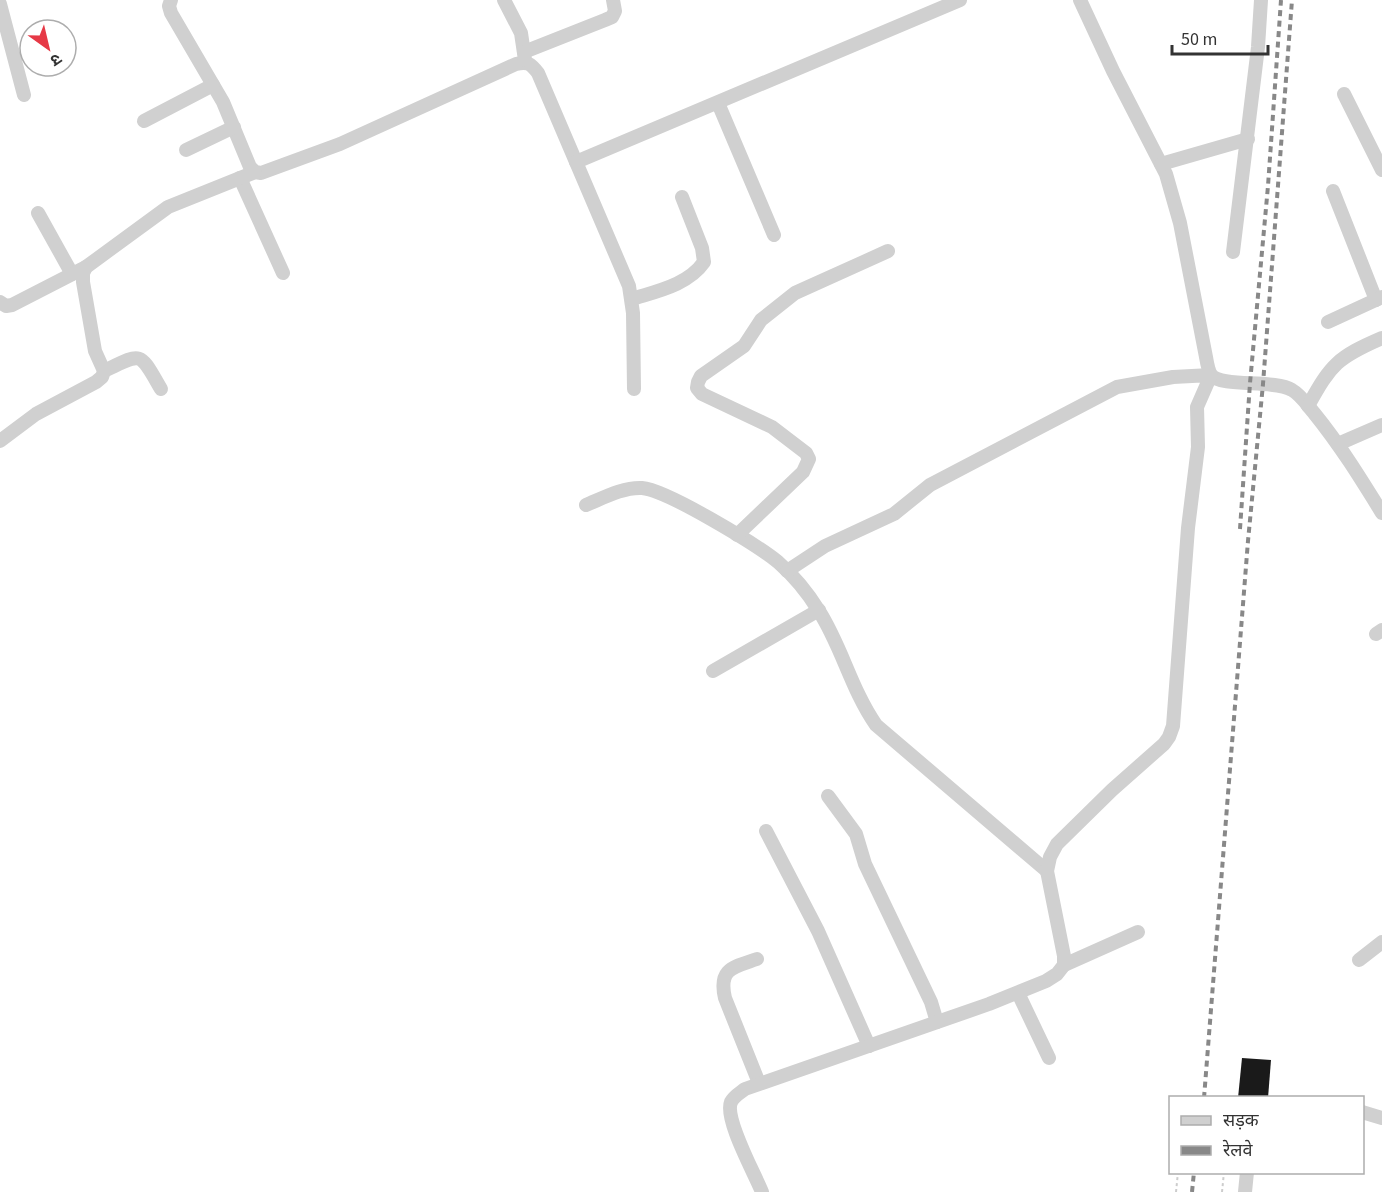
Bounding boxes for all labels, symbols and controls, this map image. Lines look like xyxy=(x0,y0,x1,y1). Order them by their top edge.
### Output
north arrow xyxy=(18,18,78,78)
scale bar xyxy=(1172,18,1268,56)
text: 50 m xyxy=(1181,27,1217,52)
text: उ xyxy=(45,48,66,72)
legend xyxy=(1169,1096,1364,1174)
text: सड़क xyxy=(1223,1108,1260,1133)
text: रेलवे xyxy=(1222,1138,1254,1163)

